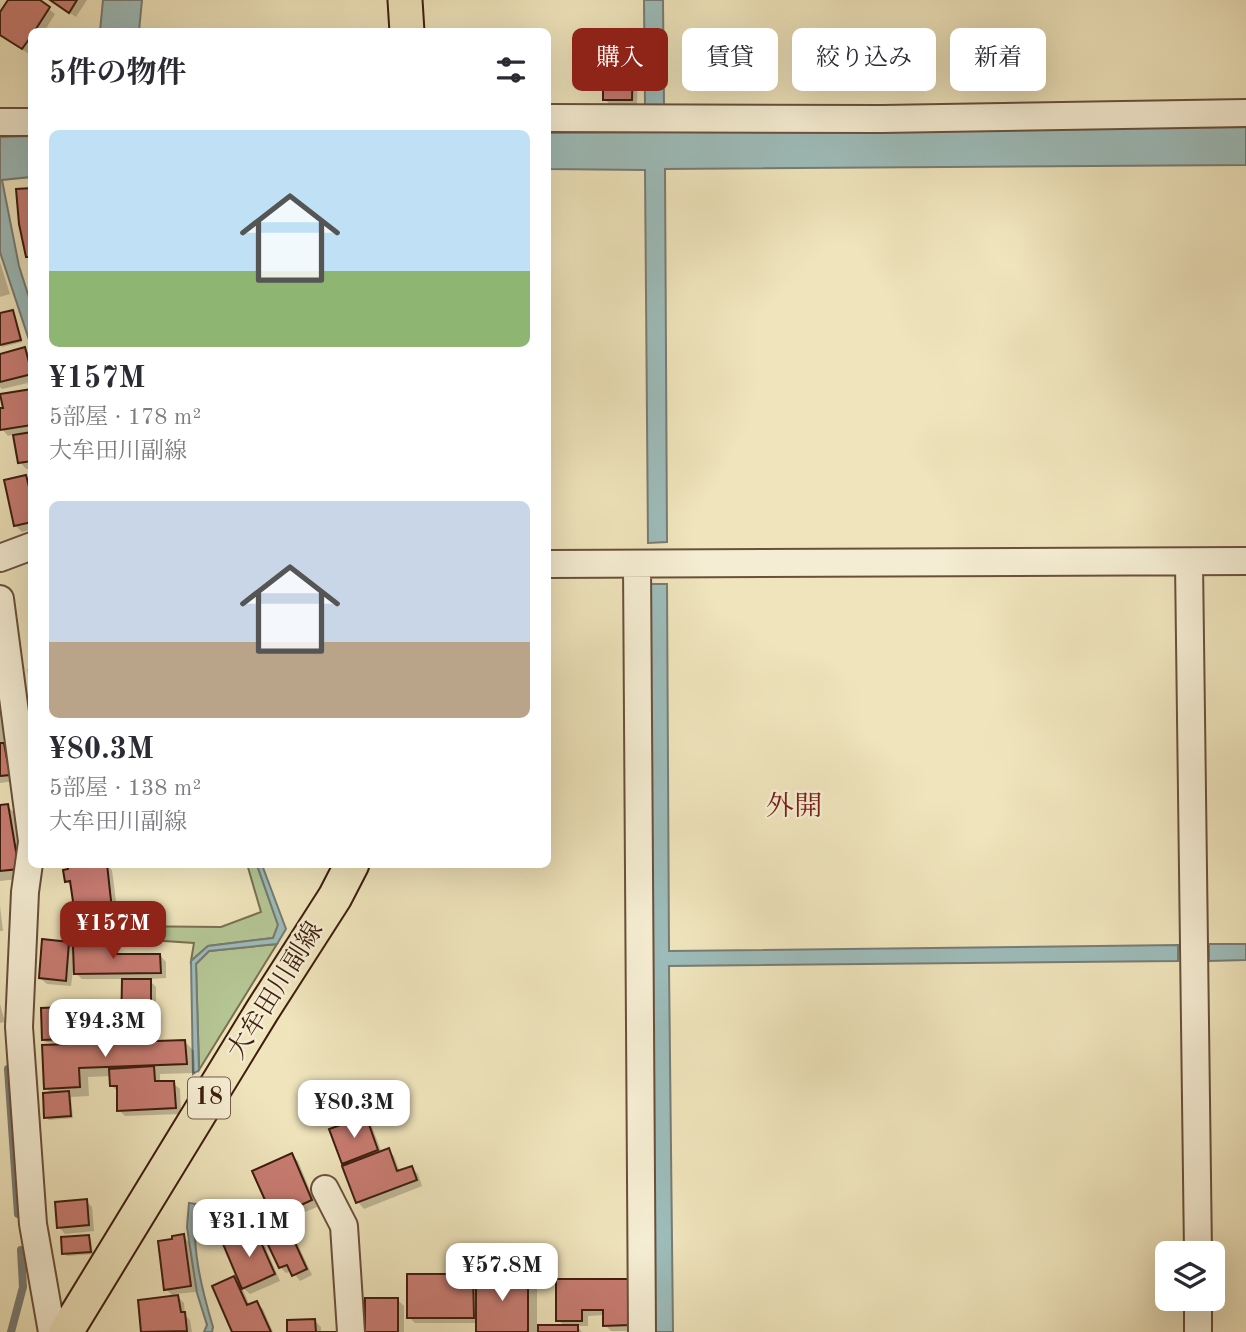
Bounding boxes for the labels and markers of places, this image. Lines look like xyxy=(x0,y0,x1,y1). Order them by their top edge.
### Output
pin: ¥157M xyxy=(64,902,162,961)
pin: ¥94.3M xyxy=(48,1000,162,1059)
pin: ¥80.3M xyxy=(297,1080,411,1140)
pin: ¥31.1M xyxy=(192,1200,306,1259)
pin: ¥57.8M xyxy=(445,1244,559,1303)

